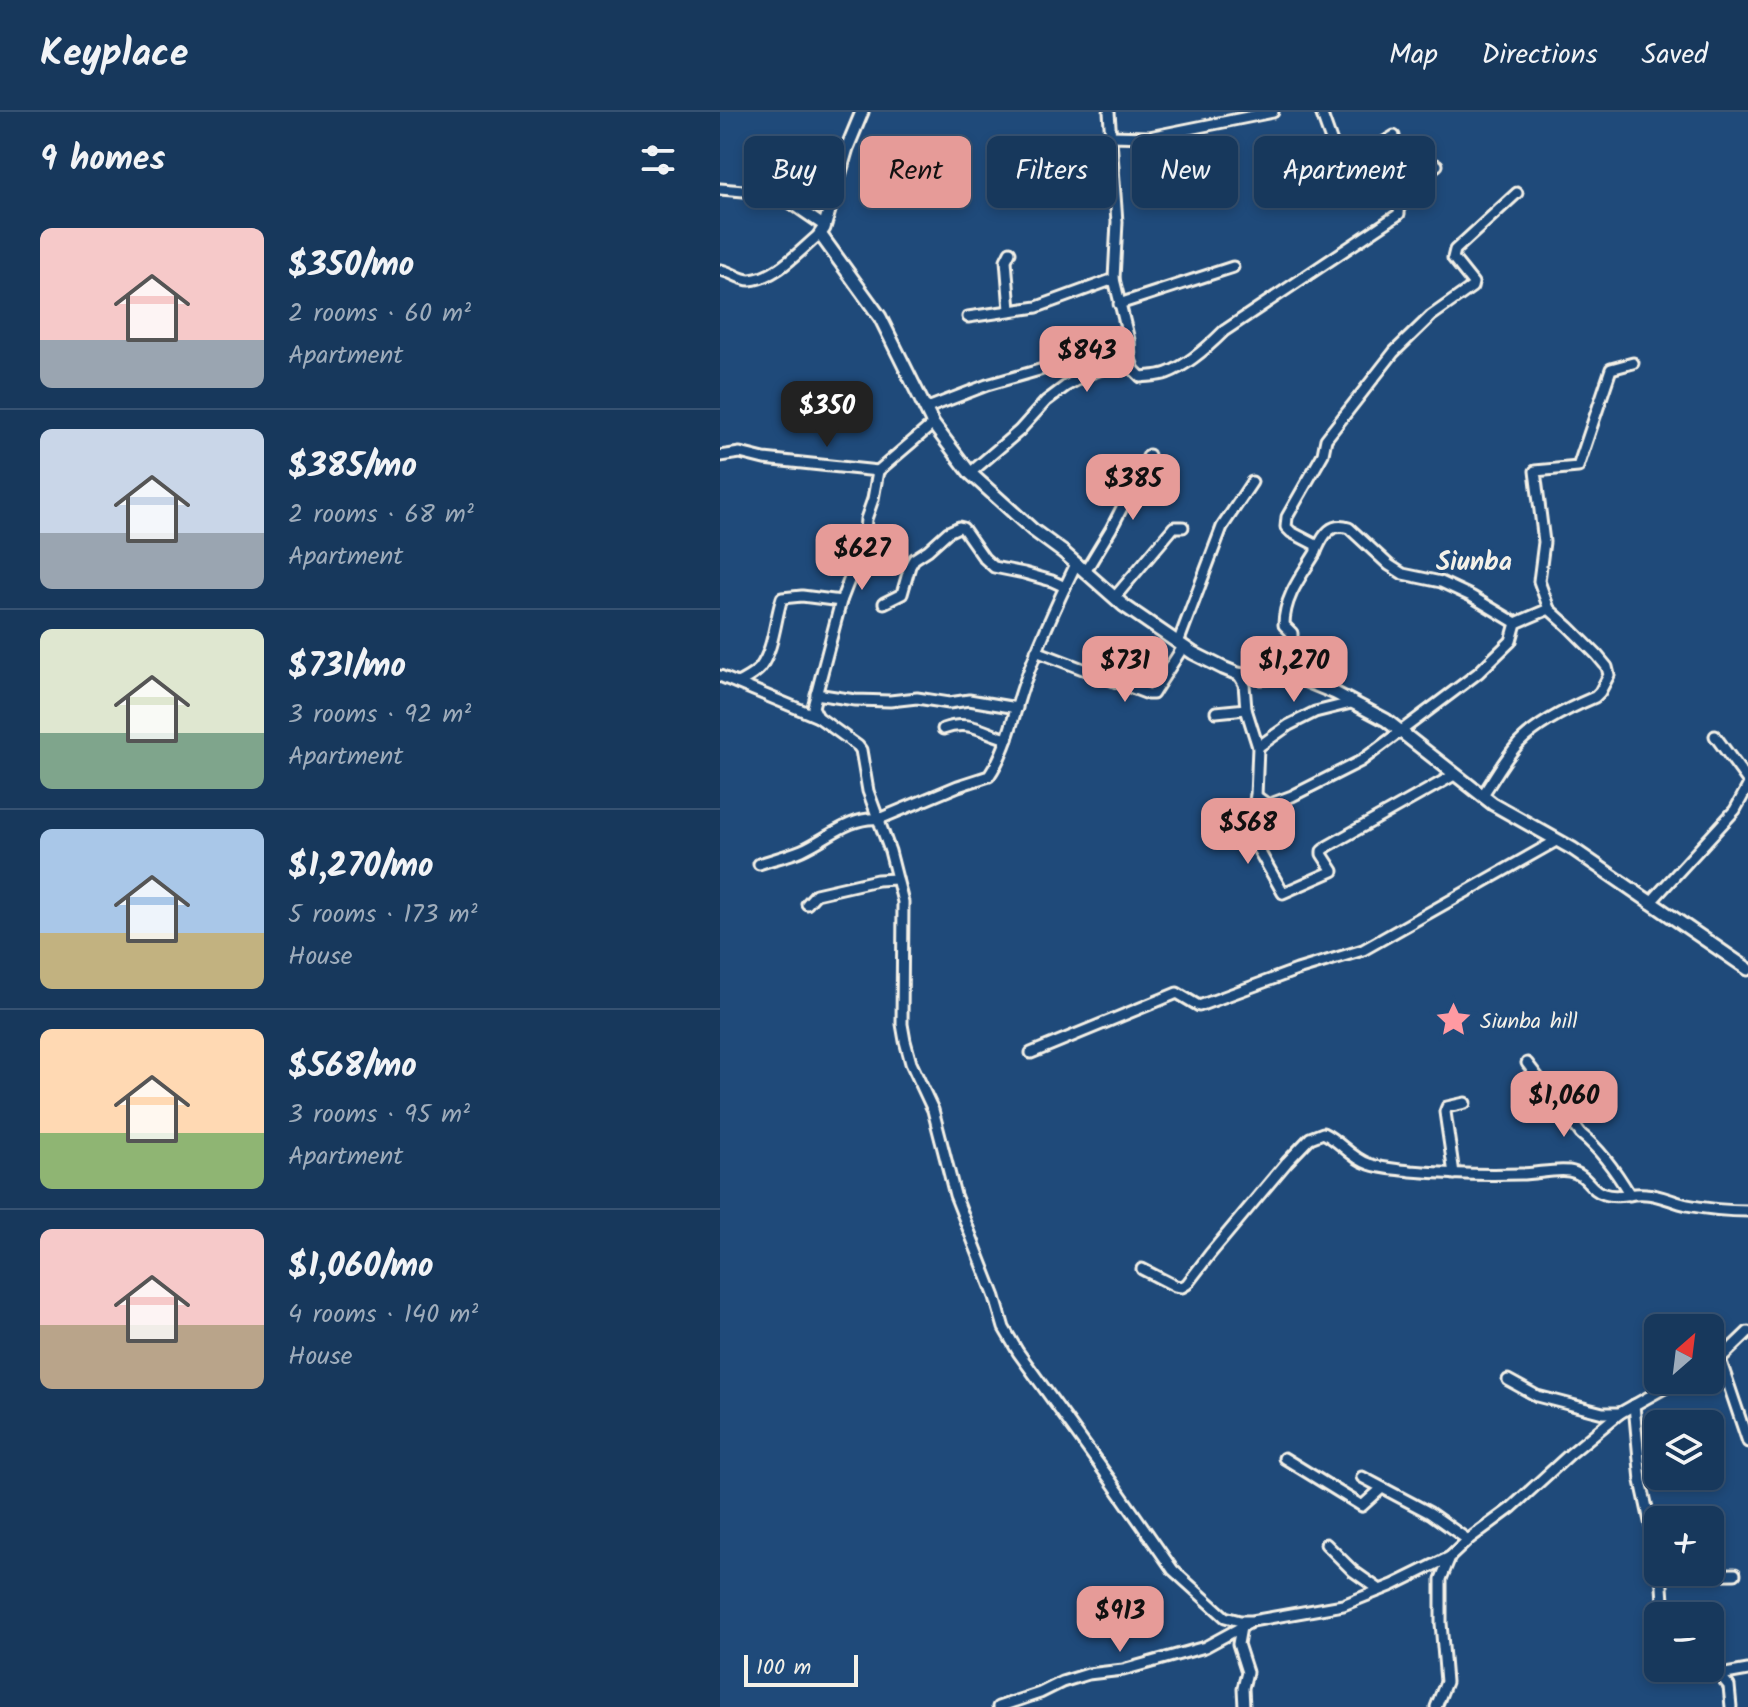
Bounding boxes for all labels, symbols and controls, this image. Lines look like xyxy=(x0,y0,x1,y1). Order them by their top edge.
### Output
text: Keyplace xyxy=(40,25,188,85)
text: Map xyxy=(1389,33,1438,78)
text: Directions xyxy=(1482,33,1598,78)
text: Saved xyxy=(1642,33,1708,78)
text: 9 homes xyxy=(40,133,165,187)
chip: Buy xyxy=(744,136,844,208)
chip: Rent xyxy=(860,136,971,208)
chip: Filters xyxy=(987,136,1116,208)
chip: New xyxy=(1132,136,1238,208)
chip: Apartment xyxy=(1254,136,1435,208)
icon: filters xyxy=(636,138,680,182)
text: $350/mo xyxy=(288,239,414,293)
icon: home xyxy=(104,260,200,356)
text: 2 rooms · 60 m² xyxy=(288,293,471,335)
pin: $843 xyxy=(1040,326,1134,394)
text: $843 xyxy=(1057,331,1117,373)
text: Apartment xyxy=(288,335,403,377)
pin: $350 xyxy=(780,381,874,449)
text: $350 xyxy=(799,386,855,428)
text: $385/mo xyxy=(288,440,417,494)
pin: $385 xyxy=(1086,454,1180,522)
text: $385 xyxy=(1104,459,1162,501)
icon: home xyxy=(104,461,200,557)
text: 2 rooms · 68 m² xyxy=(288,494,474,536)
pin: $627 xyxy=(815,524,909,592)
text: $627 xyxy=(834,529,890,571)
text: Apartment xyxy=(288,536,403,578)
district label: Siunba xyxy=(1436,542,1512,584)
pin: $731 xyxy=(1078,636,1172,704)
pin: $1,270 xyxy=(1229,636,1359,704)
text: $731/mo xyxy=(288,640,406,694)
text: $731 xyxy=(1100,641,1150,683)
text: $1,270 xyxy=(1259,641,1329,683)
icon: home xyxy=(104,661,200,757)
text: 3 rooms · 92 m² xyxy=(288,694,471,736)
text: Apartment xyxy=(288,736,403,778)
pin: $568 xyxy=(1201,798,1295,866)
text: $568 xyxy=(1219,803,1277,845)
text: $1,270/mo xyxy=(288,840,434,894)
icon: home xyxy=(104,861,200,957)
text: 5 rooms · 173 m² xyxy=(288,894,477,936)
text: House xyxy=(288,936,352,978)
place icon: Siunba hill xyxy=(1435,1001,1473,1039)
place label: Siunba hill xyxy=(1480,1005,1578,1040)
text: $568/mo xyxy=(288,1040,417,1094)
icon: home xyxy=(104,1061,200,1157)
pin: $1,060 xyxy=(1499,1071,1629,1139)
text: $1,060 xyxy=(1529,1076,1599,1118)
text: 3 rooms · 95 m² xyxy=(288,1094,470,1136)
text: Apartment xyxy=(288,1136,403,1178)
text: $1,060/mo xyxy=(288,1240,434,1294)
icon: home xyxy=(104,1261,200,1357)
text: 4 rooms · 140 m² xyxy=(288,1294,478,1336)
north arrow xyxy=(1644,1314,1724,1394)
map controls xyxy=(1644,1314,1724,1682)
text: House xyxy=(288,1336,352,1378)
button: layers xyxy=(1644,1410,1724,1490)
button: + xyxy=(1644,1506,1724,1586)
pin: $913 xyxy=(1073,1586,1167,1654)
text: $913 xyxy=(1095,1591,1145,1633)
button: − xyxy=(1644,1602,1724,1682)
scale bar xyxy=(744,1651,858,1687)
text: 100 m xyxy=(756,1651,811,1686)

